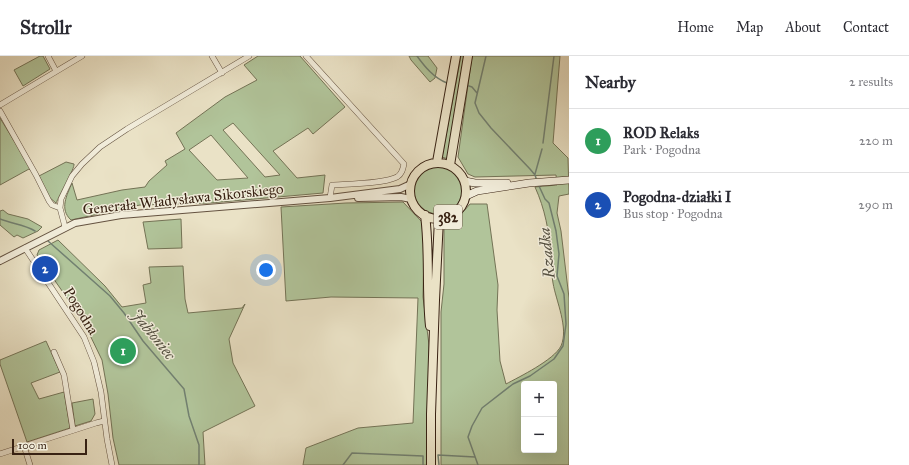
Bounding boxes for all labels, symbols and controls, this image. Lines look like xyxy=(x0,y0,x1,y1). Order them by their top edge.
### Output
text: Strollr xyxy=(20,16,72,39)
text: Home xyxy=(677,19,714,36)
text: Map xyxy=(736,19,763,36)
text: About xyxy=(785,19,821,36)
text: Contact xyxy=(843,19,889,36)
text: Nearby xyxy=(585,72,636,93)
text: 2 results xyxy=(849,74,893,90)
text: ROD Relaks xyxy=(623,124,699,142)
text: 1 xyxy=(595,133,601,149)
text: 220 m xyxy=(859,133,893,149)
text: Park · Pogodna xyxy=(623,142,701,158)
street label: Generała Władysława Sikorskiego xyxy=(82,179,285,218)
text: Pogodna-działki I xyxy=(623,188,731,206)
text: 2 xyxy=(595,197,601,213)
text: 290 m xyxy=(858,197,893,213)
road number: 382 xyxy=(434,205,462,229)
text: Bus stop · Pogodna xyxy=(623,206,723,222)
water label: Rzadka xyxy=(534,226,559,281)
pin: 2 xyxy=(32,254,58,284)
your location xyxy=(256,260,276,280)
street label: Pogodna xyxy=(59,284,103,339)
water label: Jabłoniec xyxy=(127,304,181,365)
pin: 1 xyxy=(110,336,136,366)
map controls xyxy=(521,381,557,453)
button: + xyxy=(521,381,557,417)
button: − xyxy=(521,417,557,453)
scale bar xyxy=(12,437,87,456)
text: 100 m xyxy=(18,439,47,452)

